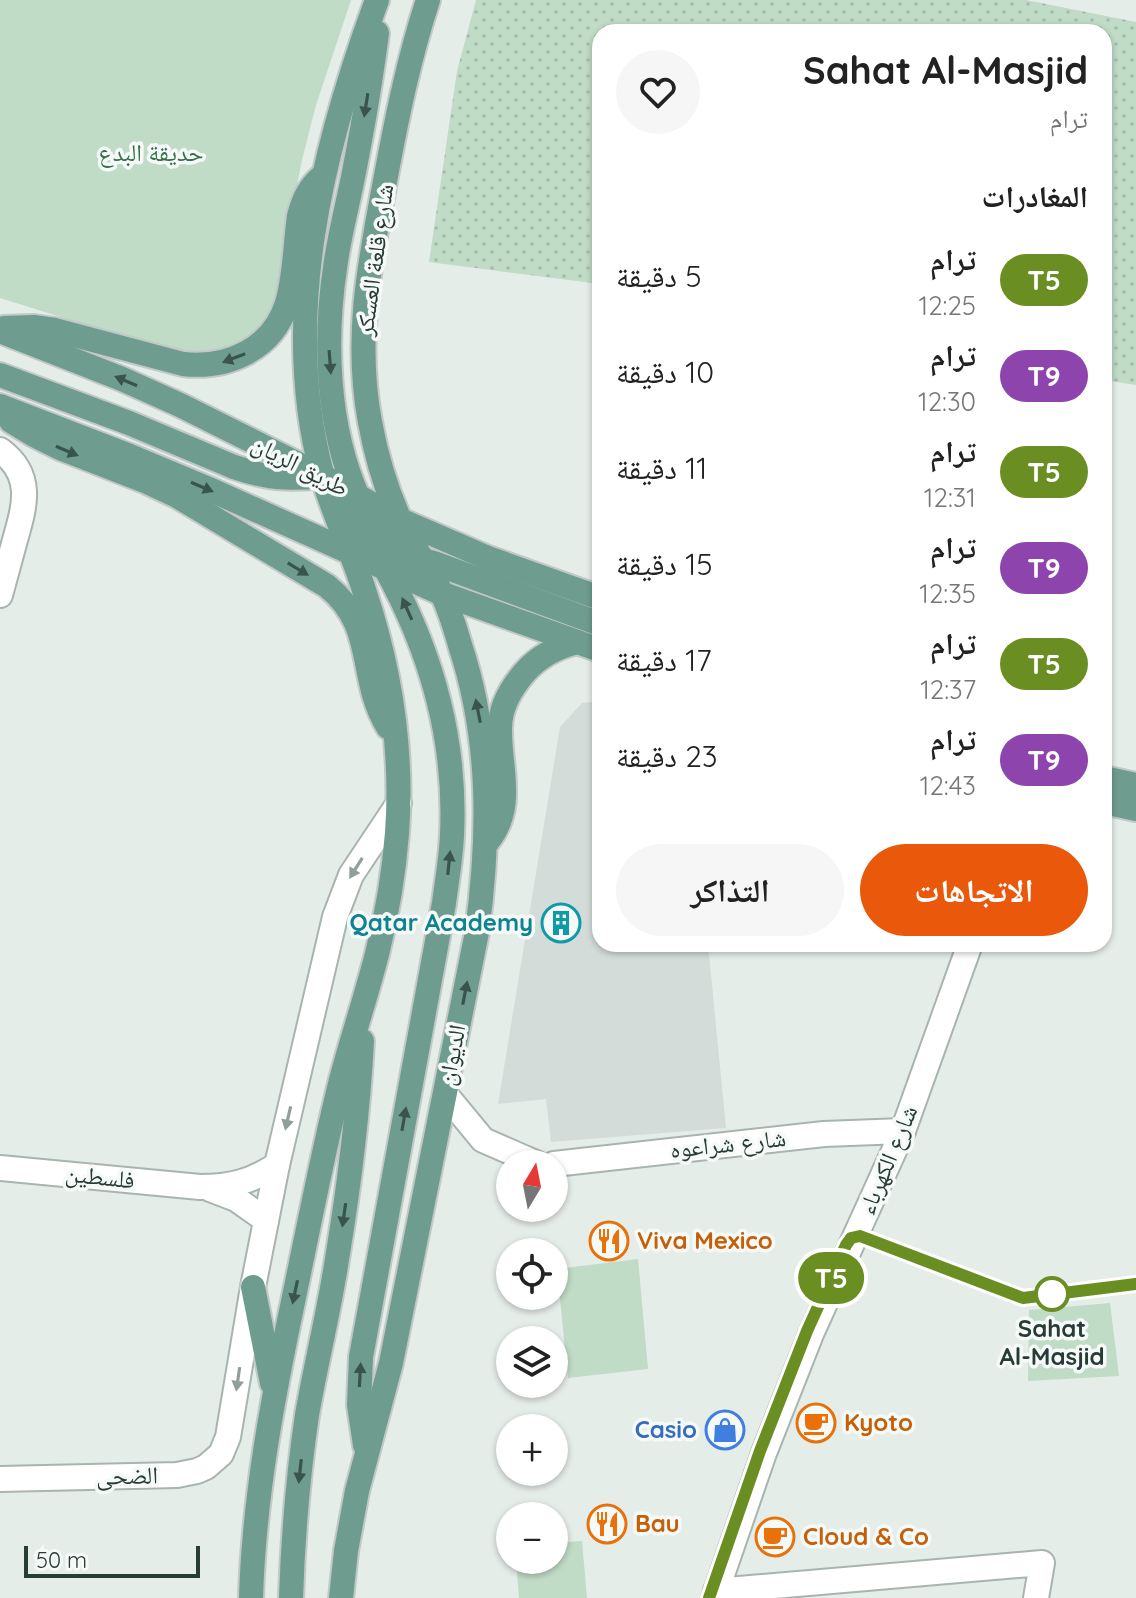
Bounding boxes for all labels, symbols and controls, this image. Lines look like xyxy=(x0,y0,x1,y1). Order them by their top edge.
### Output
text: Sahat Al-Masjid xyxy=(803,46,1088,94)
button: heart xyxy=(616,50,700,134)
one-way arrow xyxy=(359,93,371,118)
text: ترام xyxy=(1050,102,1088,135)
park label: حديقة البدع xyxy=(98,137,204,168)
text: المغادرات xyxy=(981,177,1088,215)
street label: شارع قلعة العسكر xyxy=(348,182,400,339)
text: ترام xyxy=(930,240,976,278)
text: 5 دقيقة xyxy=(616,257,702,295)
text: T5 xyxy=(1027,262,1061,297)
text: 12:25 xyxy=(919,289,976,322)
text: ترام xyxy=(930,336,976,374)
one-way arrow xyxy=(324,350,337,375)
one-way arrow xyxy=(222,352,246,365)
text: 10 دقيقة xyxy=(616,353,714,391)
text: T9 xyxy=(1027,358,1061,393)
one-way arrow xyxy=(114,374,138,388)
text: 12:30 xyxy=(918,385,976,418)
street label: طريق الريان xyxy=(247,428,354,502)
text: ترام xyxy=(930,432,976,470)
one-way arrow xyxy=(55,445,79,458)
text: 11 دقيقة xyxy=(616,449,707,487)
text: T5 xyxy=(1027,454,1061,489)
one-way arrow xyxy=(190,480,214,493)
text: 12:31 xyxy=(924,481,976,514)
text: ترام xyxy=(930,528,976,566)
text: 15 دقيقة xyxy=(616,545,713,583)
text: T9 xyxy=(1027,550,1061,585)
one-way arrow xyxy=(287,562,309,576)
text: 12:35 xyxy=(919,577,976,610)
one-way arrow xyxy=(400,598,414,621)
text: ترام xyxy=(930,624,976,662)
text: 17 دقيقة xyxy=(616,641,712,679)
text: T5 xyxy=(1027,646,1061,681)
text: 12:37 xyxy=(920,673,976,706)
one-way arrow xyxy=(471,698,483,723)
text: ترام xyxy=(930,720,976,758)
text: 23 دقيقة xyxy=(616,737,718,775)
text: T9 xyxy=(1027,742,1061,777)
text: 12:43 xyxy=(920,769,976,802)
button: التذاكر xyxy=(616,844,844,936)
button: الاتجاهات xyxy=(860,844,1088,936)
one-way arrow xyxy=(443,850,456,875)
one-way arrow xyxy=(349,857,363,879)
building icon: Qatar Academy xyxy=(540,902,582,944)
place label: Qatar Academy xyxy=(350,907,533,937)
one-way arrow xyxy=(459,980,471,1005)
street label: الديوان xyxy=(430,1022,472,1088)
street label: شارع الكهرباء xyxy=(851,1100,924,1219)
one-way arrow xyxy=(281,1106,294,1131)
one-way arrow xyxy=(399,1106,411,1131)
street label: شارع شراعوه xyxy=(668,1122,788,1165)
north arrow xyxy=(496,1150,568,1222)
map controls xyxy=(496,1150,568,1574)
street label: فلسطين xyxy=(64,1157,136,1195)
one-way arrow xyxy=(337,1203,350,1228)
restaurant icon: Viva Mexico xyxy=(588,1220,630,1262)
place label: Viva Mexico xyxy=(637,1225,773,1255)
button: locate xyxy=(496,1238,568,1310)
line badge: T5 xyxy=(795,1252,867,1304)
text: T5 xyxy=(814,1260,848,1295)
marker: Sahat Al-Masjid xyxy=(1035,1277,1069,1311)
one-way arrow xyxy=(288,1280,301,1305)
place label: Sahat Al-Masjid xyxy=(1000,1313,1104,1371)
button: layers xyxy=(496,1326,568,1398)
one-way arrow xyxy=(354,1362,367,1387)
one-way arrow xyxy=(231,1367,244,1392)
cafe icon: Kyoto xyxy=(795,1402,837,1444)
place label: Kyoto xyxy=(844,1407,913,1437)
shop icon: Casio xyxy=(704,1409,746,1451)
button: + xyxy=(496,1414,568,1486)
place label: Casio xyxy=(635,1414,697,1444)
street label: الضحى xyxy=(96,1459,158,1491)
one-way arrow xyxy=(294,1459,307,1484)
button: − xyxy=(496,1502,568,1574)
restaurant icon: Bau xyxy=(586,1503,628,1545)
place label: Bau xyxy=(635,1508,680,1538)
cafe icon: Cloud & Co xyxy=(754,1516,796,1558)
place label: Cloud & Co xyxy=(803,1521,929,1551)
scale bar xyxy=(24,1542,200,1578)
text: 50 m xyxy=(36,1546,87,1574)

